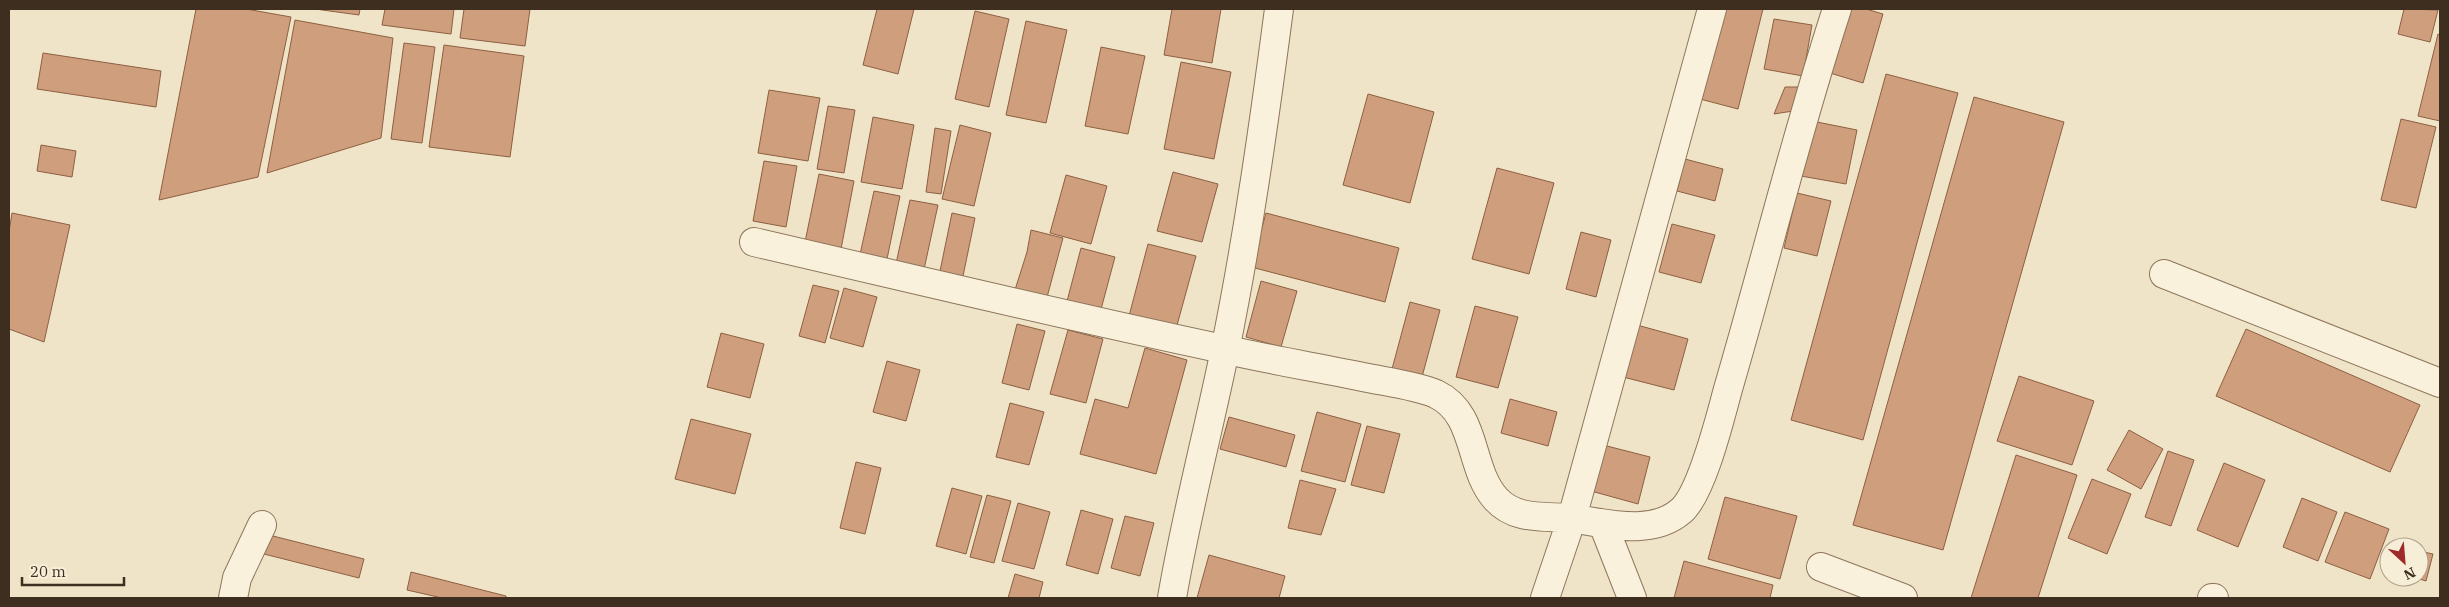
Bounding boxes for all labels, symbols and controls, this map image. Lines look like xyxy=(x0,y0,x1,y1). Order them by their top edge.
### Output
north arrow xyxy=(2379,537,2429,587)
scale bar xyxy=(22,554,125,586)
text: 20 m xyxy=(30,562,66,581)
text: N xyxy=(2401,563,2419,584)

